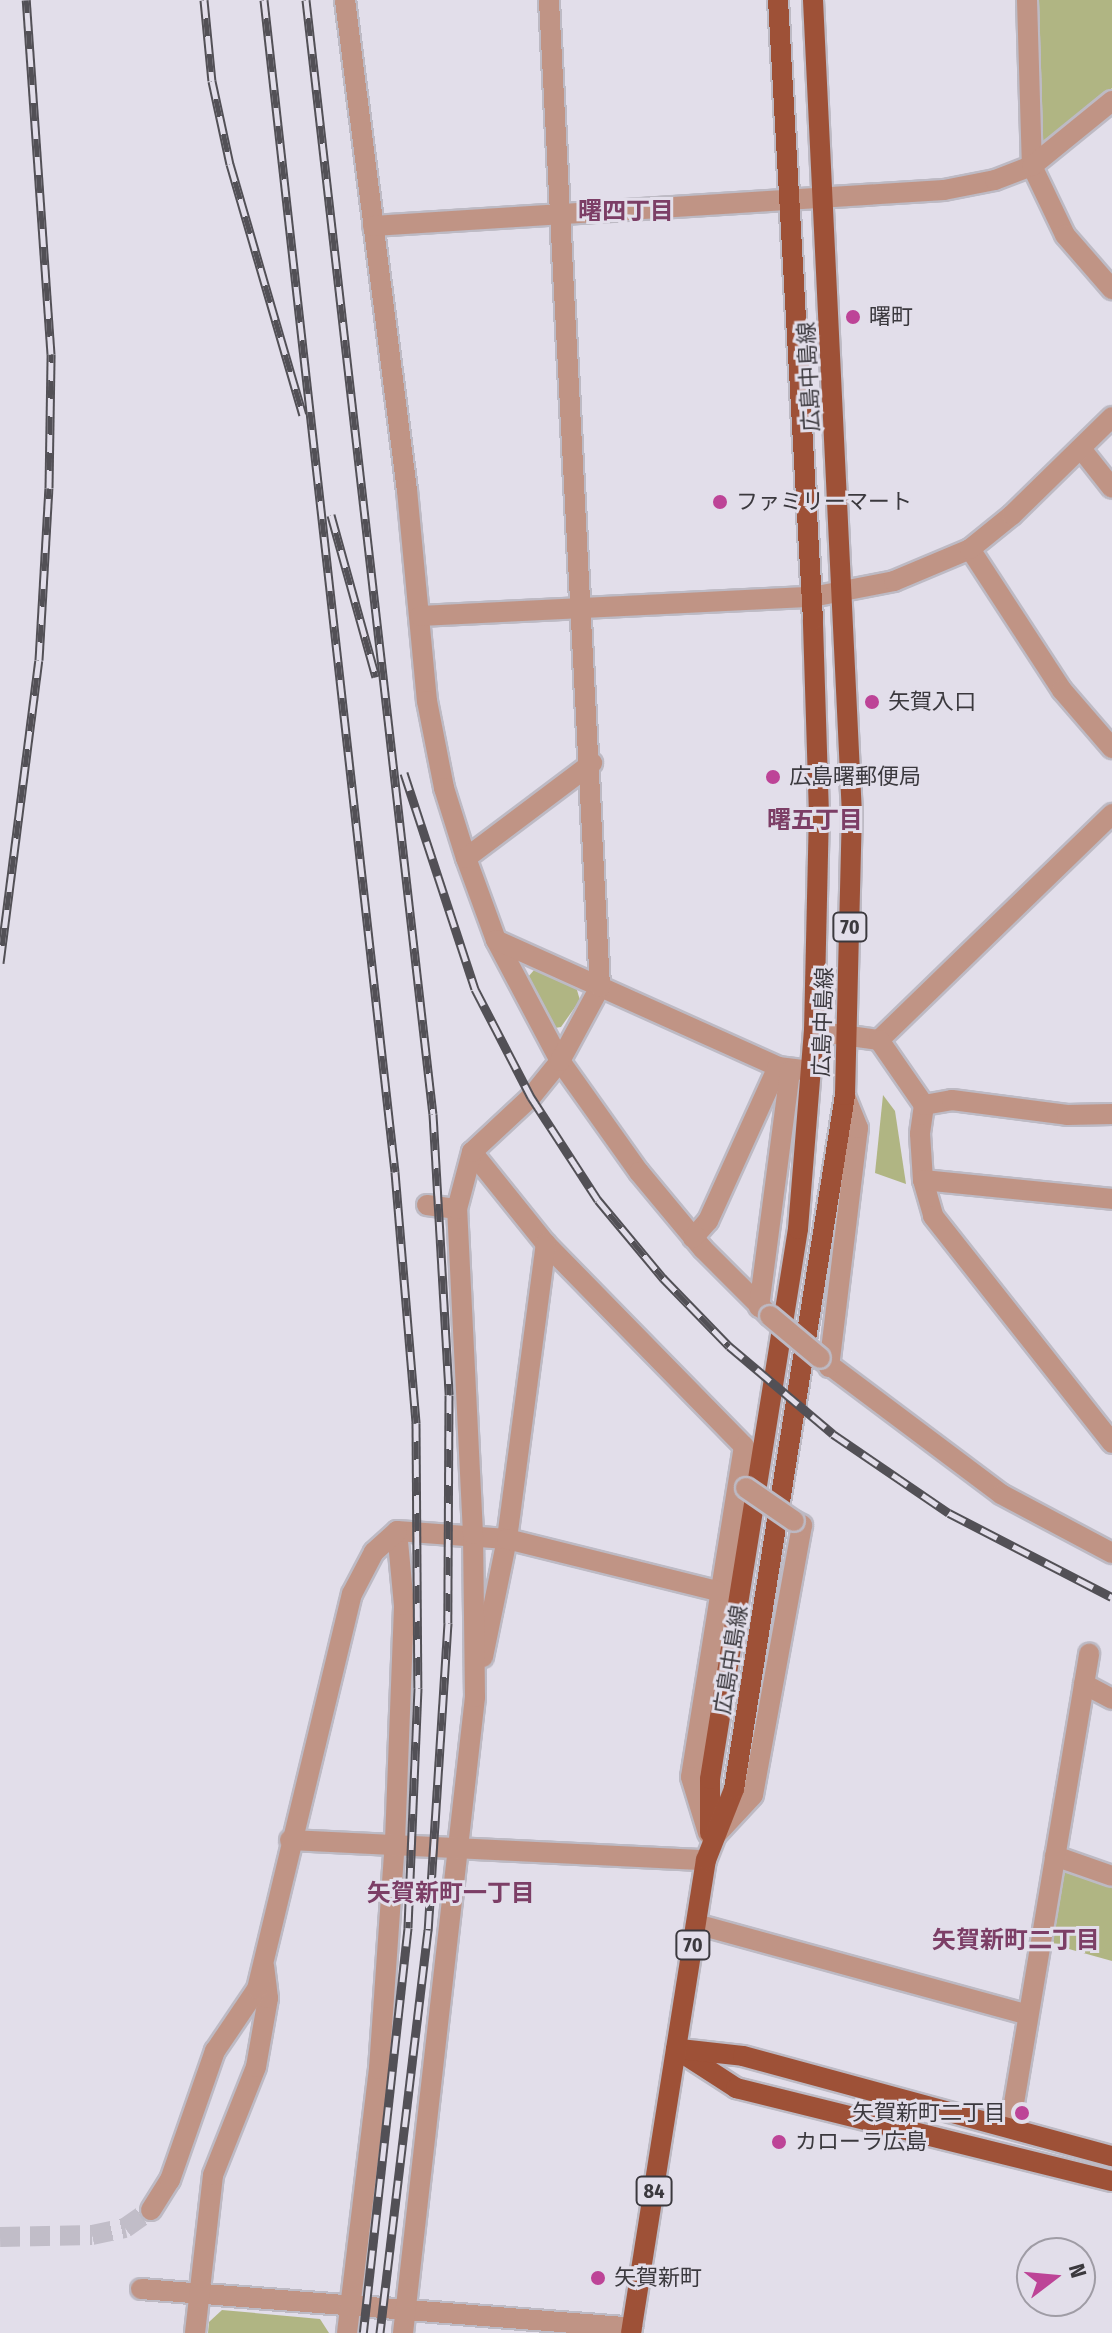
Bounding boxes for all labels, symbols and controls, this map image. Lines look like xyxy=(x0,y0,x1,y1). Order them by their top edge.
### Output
district label: 曙四丁目 xyxy=(578,198,674,226)
place label: 曙町 xyxy=(869,304,913,330)
marker: 曙町 xyxy=(844,308,862,326)
street label: 広島中島線 xyxy=(793,321,825,433)
place label: ファミリーマート xyxy=(736,489,912,515)
marker: ファミリーマート xyxy=(711,493,729,511)
place label: 矢賀入口 xyxy=(888,689,976,715)
marker: 矢賀入口 xyxy=(863,693,881,711)
place label: 広島曙郵便局 xyxy=(789,764,921,790)
marker: 広島曙郵便局 xyxy=(764,768,782,786)
district label: 曙五丁目 xyxy=(767,807,863,835)
road number: 70 xyxy=(832,911,868,943)
street label: 広島中島線 xyxy=(808,967,838,1077)
street label: 広島中島線 xyxy=(709,1604,753,1716)
district label: 矢賀新町一丁目 xyxy=(367,1880,535,1908)
district label: 矢賀新町二丁目 xyxy=(932,1927,1100,1955)
road number: 70 xyxy=(675,1929,711,1961)
place label: 矢賀新町二丁目 xyxy=(852,2100,1006,2126)
marker: 矢賀新町二丁目 xyxy=(1013,2104,1031,2122)
place label: カローラ広島 xyxy=(795,2129,927,2155)
marker: カローラ広島 xyxy=(770,2133,788,2151)
road number: 84 xyxy=(634,2175,674,2207)
north arrow xyxy=(1016,2237,1096,2317)
text: N xyxy=(1063,2261,1092,2281)
place label: 矢賀新町 xyxy=(614,2265,702,2291)
marker: 矢賀新町 xyxy=(589,2269,607,2287)

